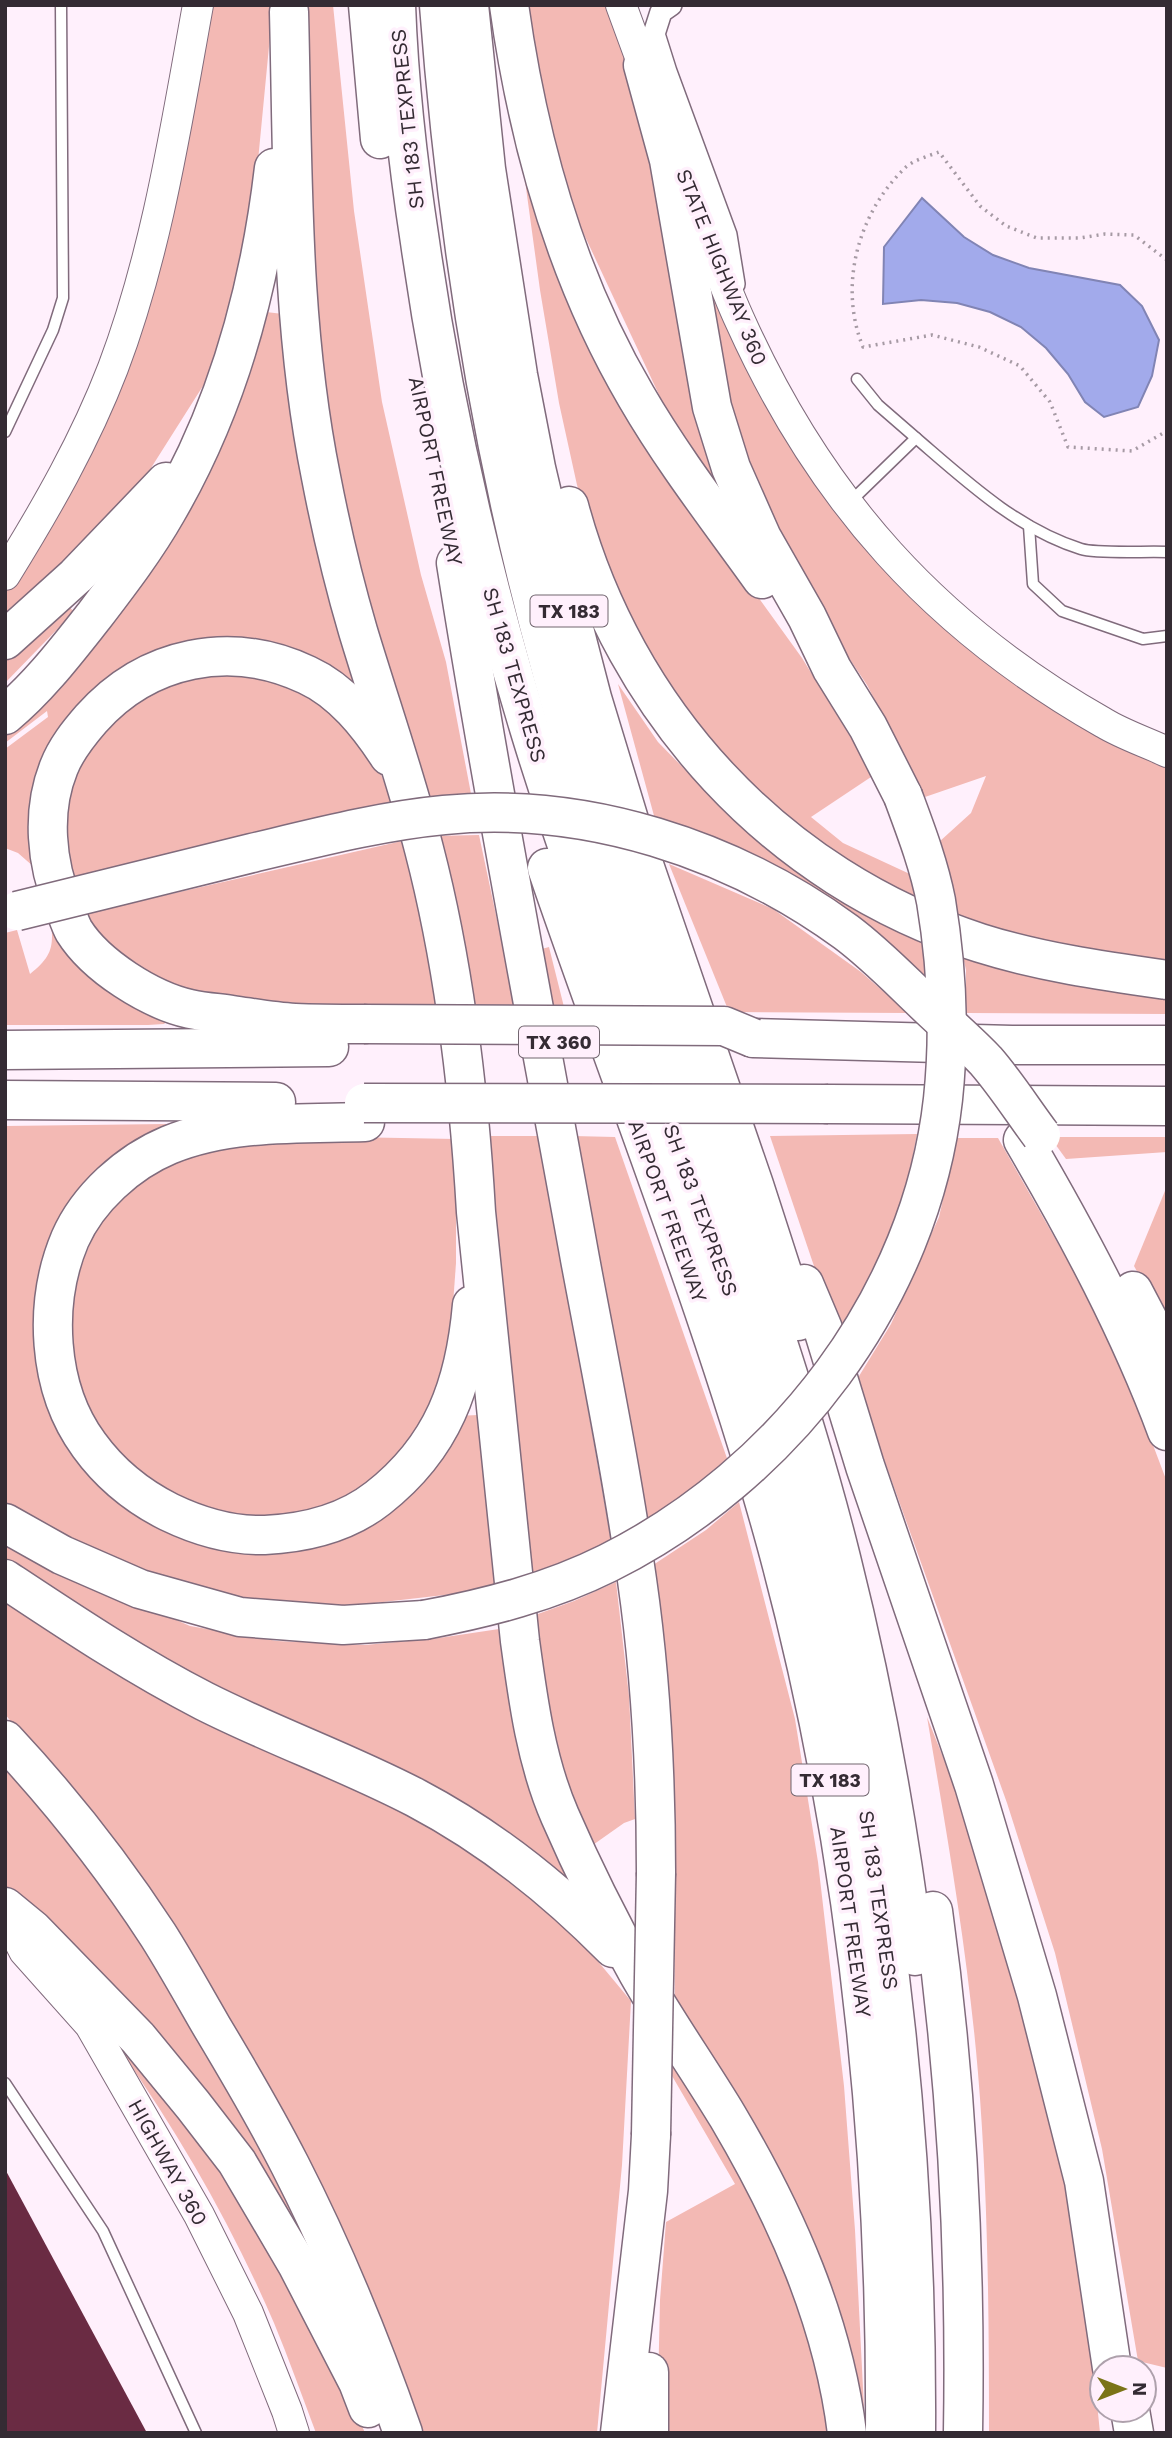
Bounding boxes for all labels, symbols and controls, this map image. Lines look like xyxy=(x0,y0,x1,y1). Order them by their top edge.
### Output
street label: SH 183 TEXPRESS xyxy=(385,28,429,210)
street label: STATE HIGHWAY 360 xyxy=(671,165,773,369)
street label: AIRPORT FREEWAY xyxy=(404,374,468,568)
street label: SH 183 TEXPRESS xyxy=(478,585,552,765)
road number: TX 183 xyxy=(530,596,608,626)
road number: TX 360 xyxy=(519,1026,599,1058)
street label: AIRPORT FREEWAY xyxy=(623,1116,713,1306)
street label: SH 183 TEXPRESS xyxy=(658,1121,744,1299)
road number: TX 183 xyxy=(792,1764,868,1796)
street label: SH 183 TEXPRESS xyxy=(854,1809,904,1991)
street label: AIRPORT FREEWAY xyxy=(825,1825,877,2019)
street label: HIGHWAY 360 xyxy=(123,2095,213,2229)
north arrow xyxy=(1088,2354,1158,2424)
text: N xyxy=(1128,2382,1151,2396)

